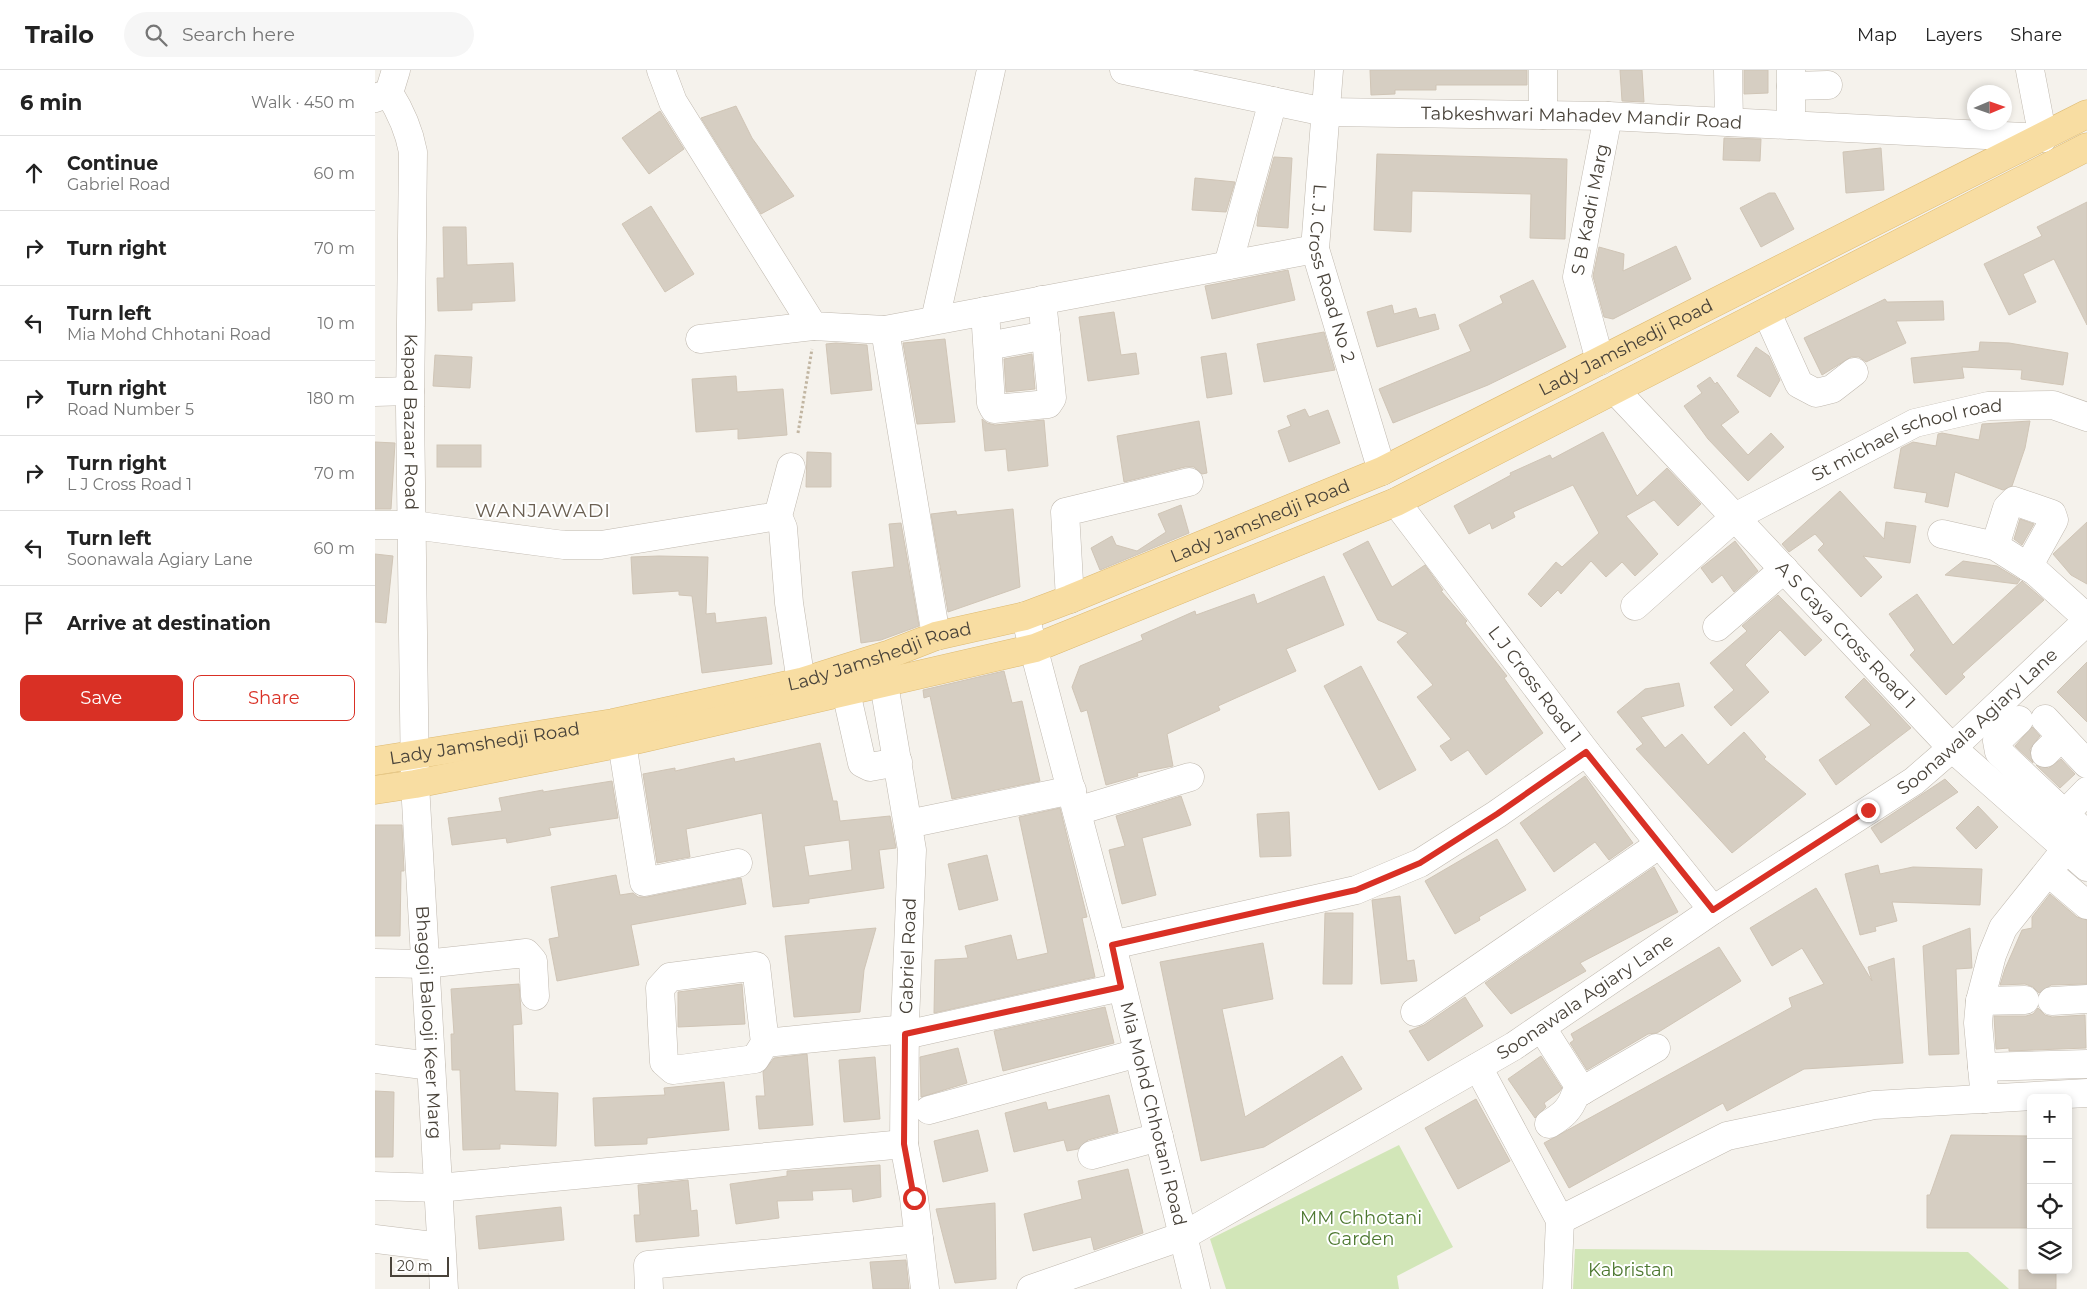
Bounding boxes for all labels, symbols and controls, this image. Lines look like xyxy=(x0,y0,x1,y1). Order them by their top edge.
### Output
search box xyxy=(124,12,474,57)
text: Trailo xyxy=(25,20,94,49)
icon: search xyxy=(142,21,170,49)
text: Search here xyxy=(182,23,295,46)
text: Map xyxy=(1857,24,1897,46)
text: Layers xyxy=(1925,24,1982,46)
text: Share xyxy=(2010,24,2062,46)
north arrow xyxy=(1967,85,2012,130)
text: 6 min xyxy=(20,90,82,115)
text: Walk · 450 m xyxy=(251,93,355,112)
street label: Tabkeshwari Mahadev Mandir Road xyxy=(1421,102,1743,134)
street label: S B Kadri Marg xyxy=(1567,142,1613,277)
text: Continue xyxy=(67,152,158,175)
icon: ahead xyxy=(20,159,48,187)
text: 60 m xyxy=(313,164,355,183)
text: Gabriel Road xyxy=(67,175,170,194)
street label: L. J. Cross Road No 2 xyxy=(1304,183,1360,365)
icon: right xyxy=(20,234,48,262)
text: Turn right xyxy=(67,237,167,260)
text: 70 m xyxy=(314,239,355,258)
street label: Lady Jamshedji Road xyxy=(1535,294,1717,401)
text: Turn left xyxy=(67,302,152,325)
icon: left xyxy=(20,309,48,337)
text: 10 m xyxy=(317,314,355,333)
text: Mia Mohd Chhotani Road xyxy=(67,325,271,344)
street label: Kapad Bazaar Road xyxy=(399,333,422,510)
text: Turn right xyxy=(67,377,167,400)
icon: right xyxy=(20,384,48,412)
text: 180 m xyxy=(307,389,355,408)
street label: St michael school road xyxy=(1808,395,2003,486)
text: Road Number 5 xyxy=(67,400,194,419)
text: Turn right xyxy=(67,452,167,475)
icon: right xyxy=(20,459,48,487)
text: 70 m xyxy=(314,464,355,483)
street label: Lady Jamshedji Road xyxy=(1167,474,1353,568)
text: L J Cross Road 1 xyxy=(67,475,192,494)
district label: WANJAWADI xyxy=(475,499,611,522)
text: Turn left xyxy=(67,527,152,550)
icon: left xyxy=(20,534,48,562)
text: 60 m xyxy=(313,539,355,558)
text: Soonawala Agiary Lane xyxy=(67,550,253,569)
street label: A S Gaya Cross Road 1 xyxy=(1771,557,1920,713)
icon: arrive xyxy=(20,609,48,637)
text: Arrive at destination xyxy=(67,612,271,635)
street label: Lady Jamshedji Road xyxy=(785,617,974,696)
street label: L J Cross Road 1 xyxy=(1483,622,1586,747)
street label: Soonawala Agiary Lane xyxy=(1893,643,2062,800)
button: Save xyxy=(20,675,183,721)
button: Share xyxy=(193,675,355,721)
street label: Lady Jamshedji Road xyxy=(388,717,581,770)
route end xyxy=(1857,799,1880,822)
street label: Gabriel Road xyxy=(895,898,921,1014)
street label: Bhagoji Balooji Keer Marg xyxy=(411,905,446,1140)
street label: Soonawala Agiary Lane xyxy=(1493,929,1678,1065)
street label: Mia Mohd Chhotani Road xyxy=(1115,999,1191,1228)
map controls xyxy=(2027,1094,2072,1274)
button: + xyxy=(2027,1094,2072,1139)
button: − xyxy=(2027,1139,2072,1184)
button: locate xyxy=(2027,1184,2072,1229)
route start xyxy=(903,1187,926,1210)
park label: MM Chhotani Garden xyxy=(1300,1207,1422,1250)
button: layers xyxy=(2027,1229,2072,1274)
scale bar xyxy=(390,1254,449,1277)
text: 20 m xyxy=(397,1257,433,1275)
park label: Kabristan xyxy=(1588,1259,1674,1281)

